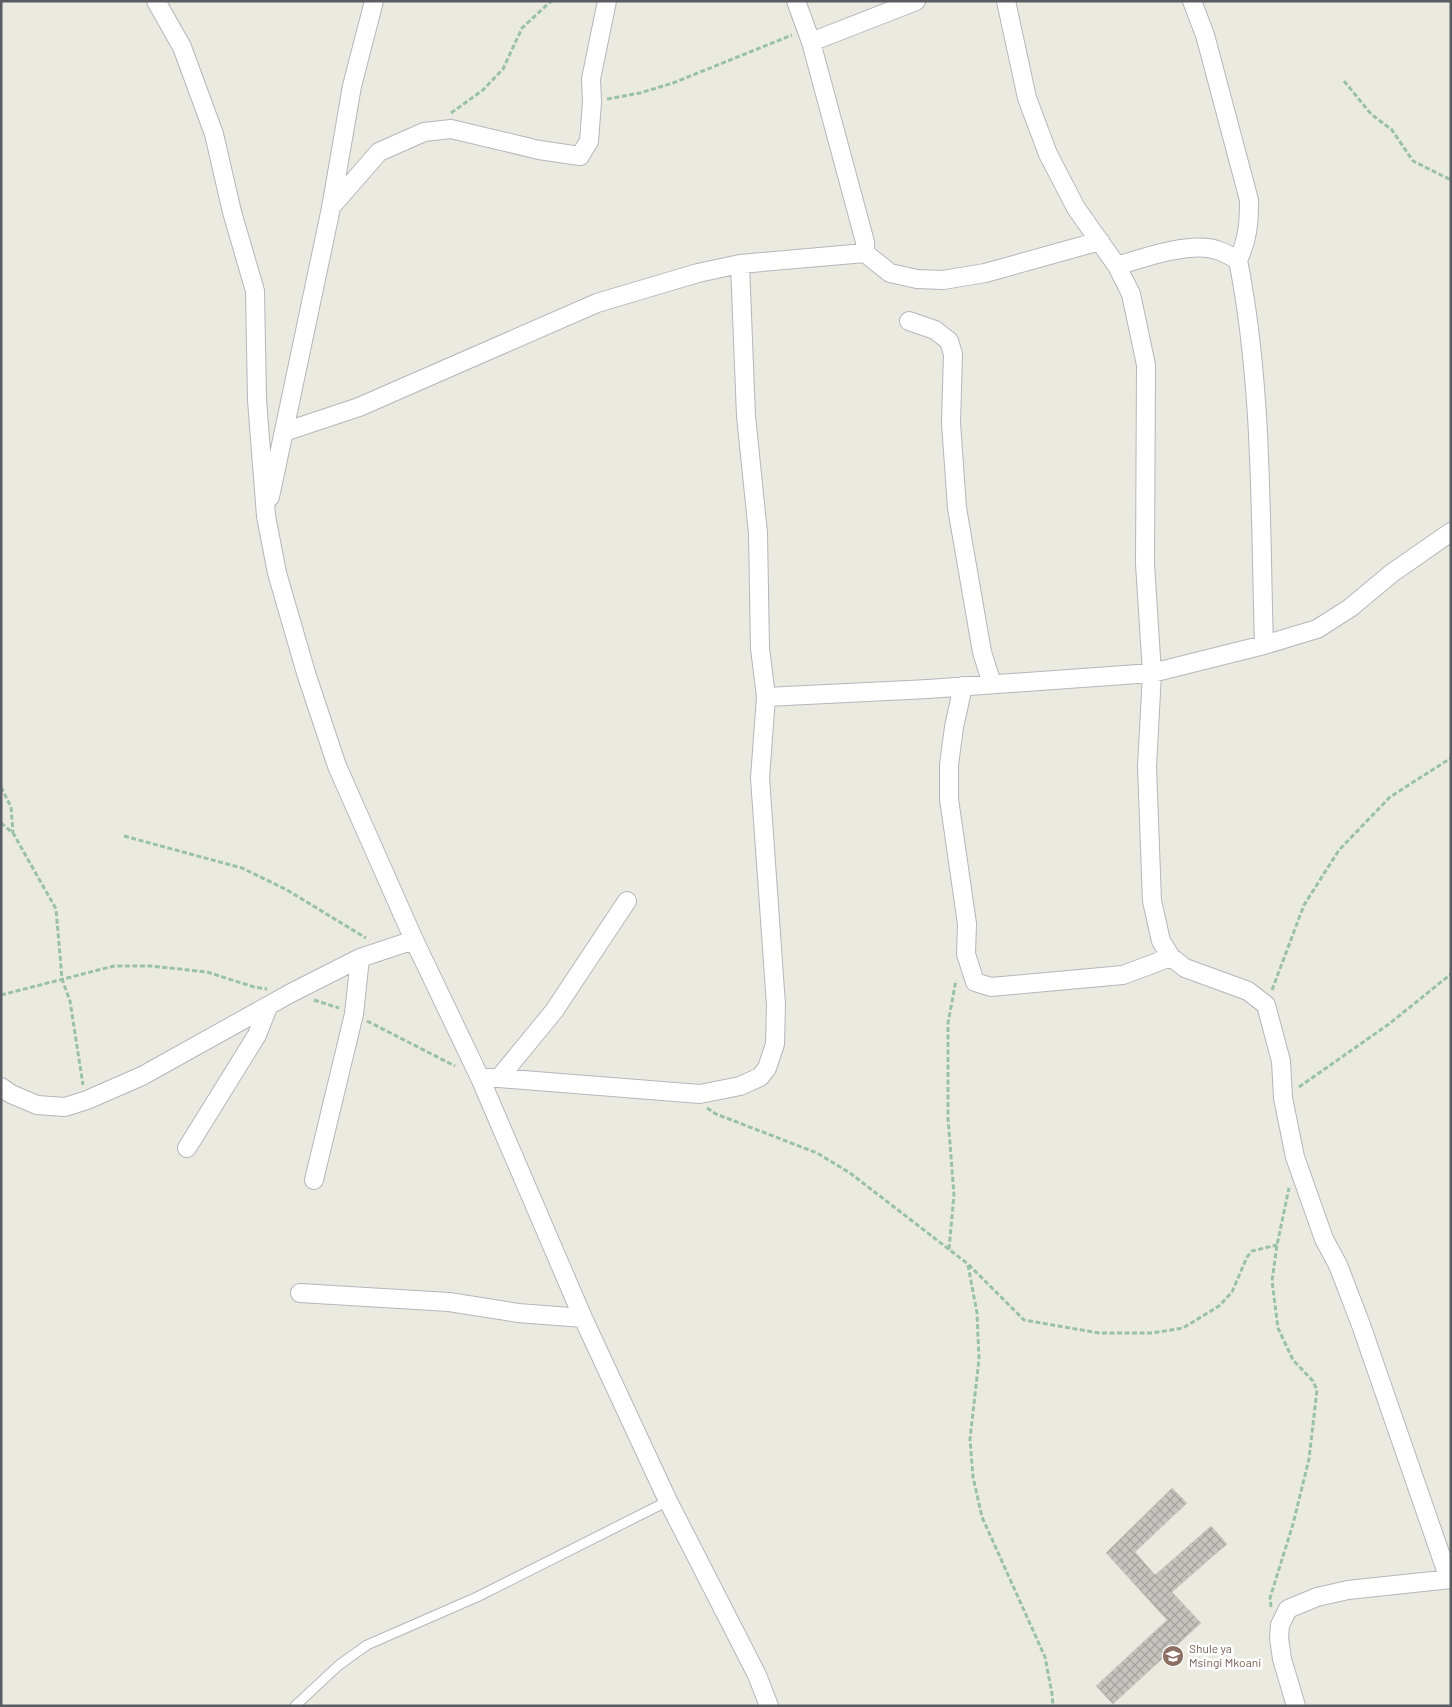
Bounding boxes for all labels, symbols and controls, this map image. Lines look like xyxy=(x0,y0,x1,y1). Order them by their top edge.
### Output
place label: Shule ya Msingi Mkoani xyxy=(1189,1641,1261,1669)
school or university icon: Shule ya Msingi Mkoani xyxy=(1161,1644,1185,1668)

